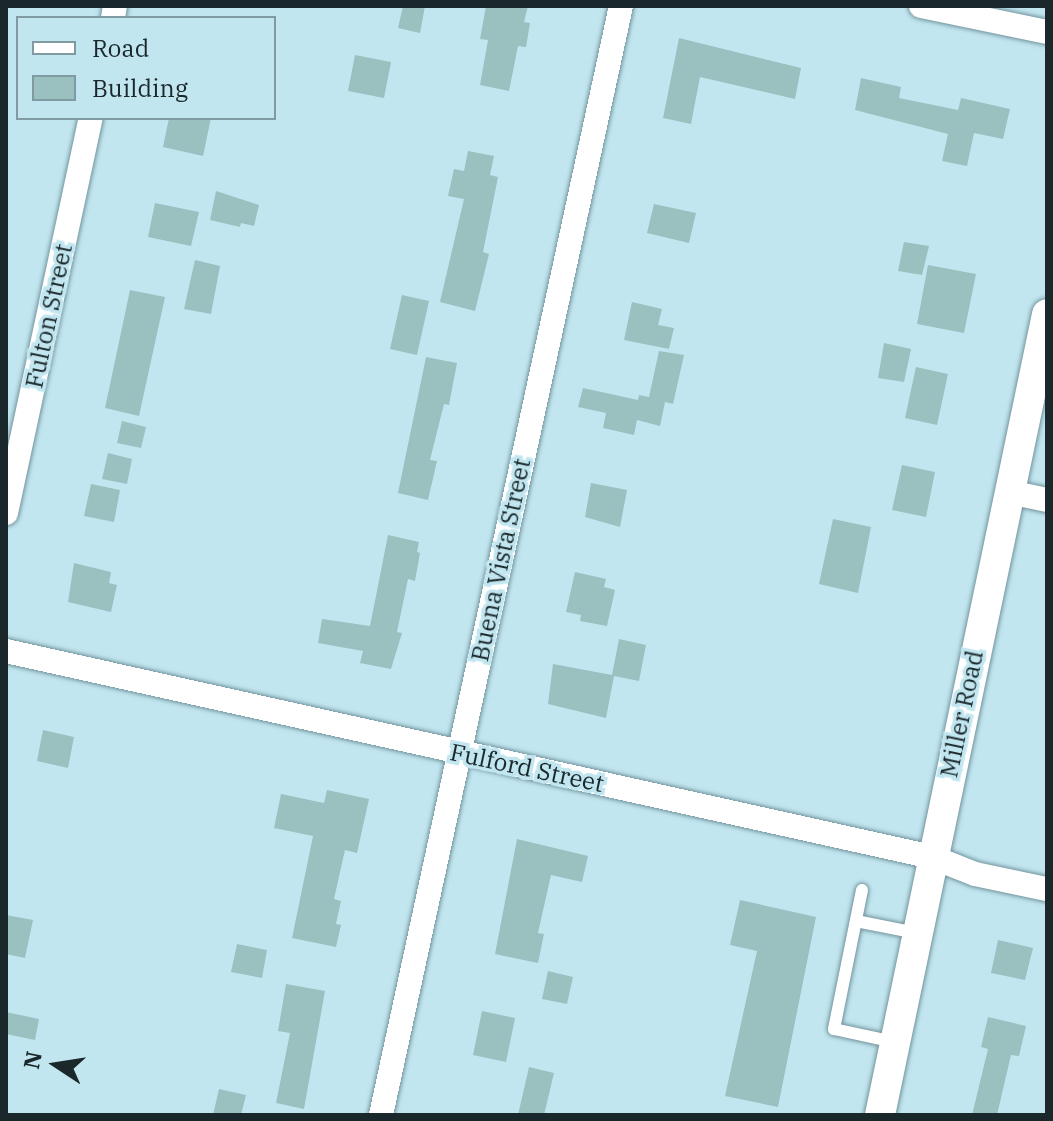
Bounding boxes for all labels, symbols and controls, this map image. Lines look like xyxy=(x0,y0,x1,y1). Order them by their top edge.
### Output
legend xyxy=(16,16,276,120)
text: Road xyxy=(92,32,149,64)
text: Building xyxy=(92,72,188,104)
street label: Fulton Street xyxy=(20,241,78,391)
street label: Buena Vista Street xyxy=(465,456,537,664)
street label: Miller Road xyxy=(934,648,990,780)
street label: Fulford Street xyxy=(448,738,606,798)
north arrow xyxy=(16,1025,96,1105)
text: N xyxy=(16,1048,48,1071)

